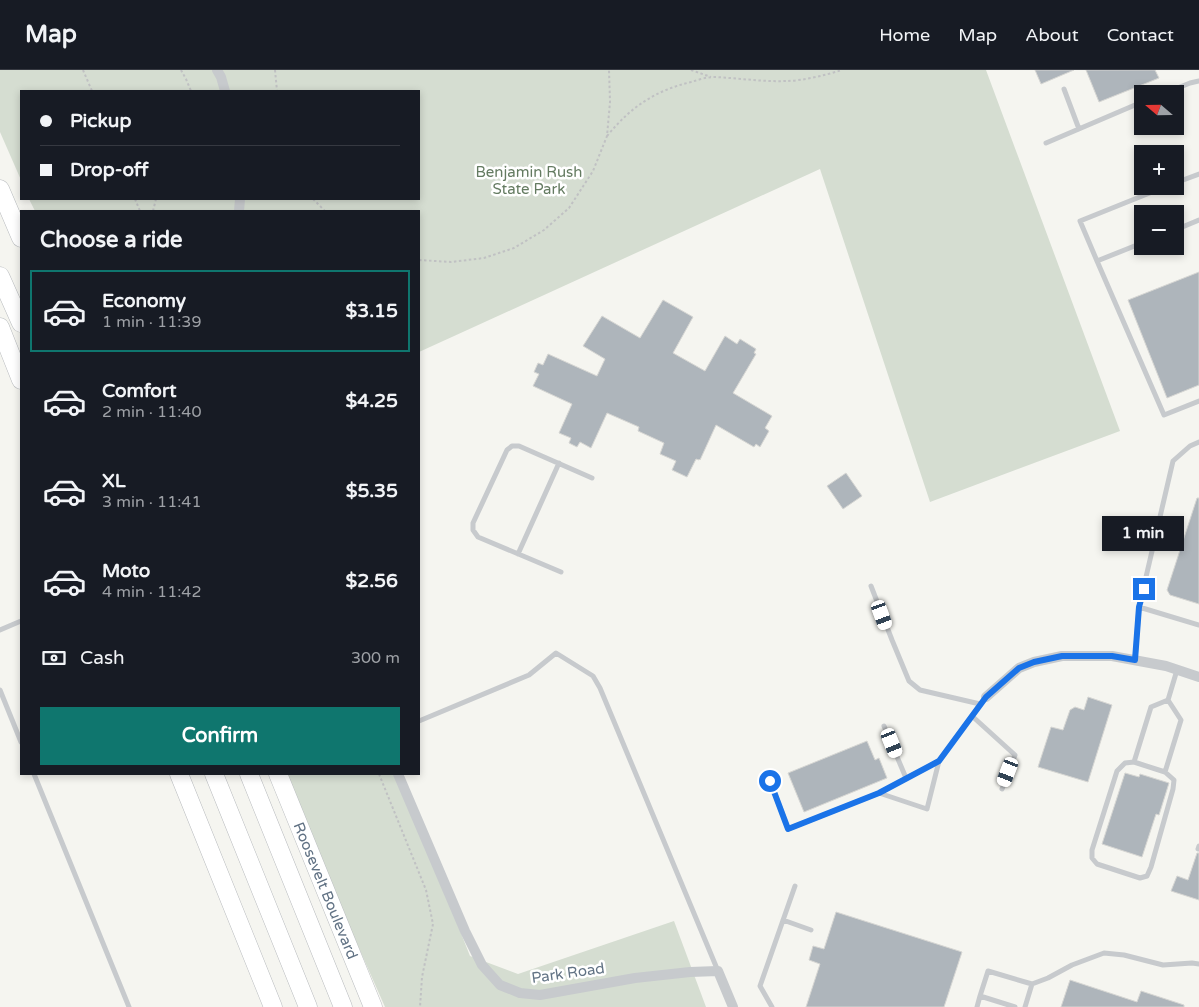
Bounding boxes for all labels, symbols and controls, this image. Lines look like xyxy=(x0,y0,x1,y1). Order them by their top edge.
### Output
text: Map xyxy=(25,20,77,49)
text: Home xyxy=(879,24,930,46)
text: Map xyxy=(958,24,997,46)
text: About xyxy=(1025,24,1079,46)
text: Contact xyxy=(1107,24,1174,46)
north arrow xyxy=(1134,85,1184,135)
map controls xyxy=(1134,85,1184,255)
text: Pickup xyxy=(70,110,131,132)
button: + xyxy=(1134,145,1184,195)
text: Drop-off xyxy=(70,159,149,181)
park label: Benjamin Rush State Park xyxy=(476,163,582,198)
button: − xyxy=(1134,205,1184,255)
text: Choose a ride xyxy=(40,227,183,253)
icon: car xyxy=(42,289,87,334)
text: Economy xyxy=(102,290,186,312)
text: $3.15 xyxy=(346,300,398,322)
text: 1 min · 11:39 xyxy=(102,312,201,332)
icon: car xyxy=(42,379,87,424)
text: Comfort xyxy=(102,380,176,402)
text: $4.25 xyxy=(346,390,398,412)
text: 2 min · 11:40 xyxy=(102,402,201,422)
icon: car xyxy=(42,469,87,514)
text: XL xyxy=(102,470,126,492)
text: $5.35 xyxy=(346,480,398,502)
text: 3 min · 11:41 xyxy=(102,492,201,512)
callout: 1 min xyxy=(1103,516,1185,552)
text: 1 min xyxy=(1122,523,1164,543)
icon: car xyxy=(42,559,87,604)
text: Moto xyxy=(102,560,150,582)
text: $2.56 xyxy=(346,570,398,592)
route end xyxy=(1133,578,1155,600)
text: 4 min · 11:42 xyxy=(102,582,201,602)
car xyxy=(869,598,894,632)
icon: cash xyxy=(40,644,68,672)
text: Cash xyxy=(80,647,125,669)
text: 300 m xyxy=(351,648,400,668)
button: Confirm xyxy=(40,707,400,765)
car xyxy=(879,726,904,760)
car xyxy=(995,755,1020,789)
route start xyxy=(759,770,781,792)
street label: Roosevelt Boulevard xyxy=(290,819,362,962)
street label: Park Road xyxy=(530,959,606,987)

